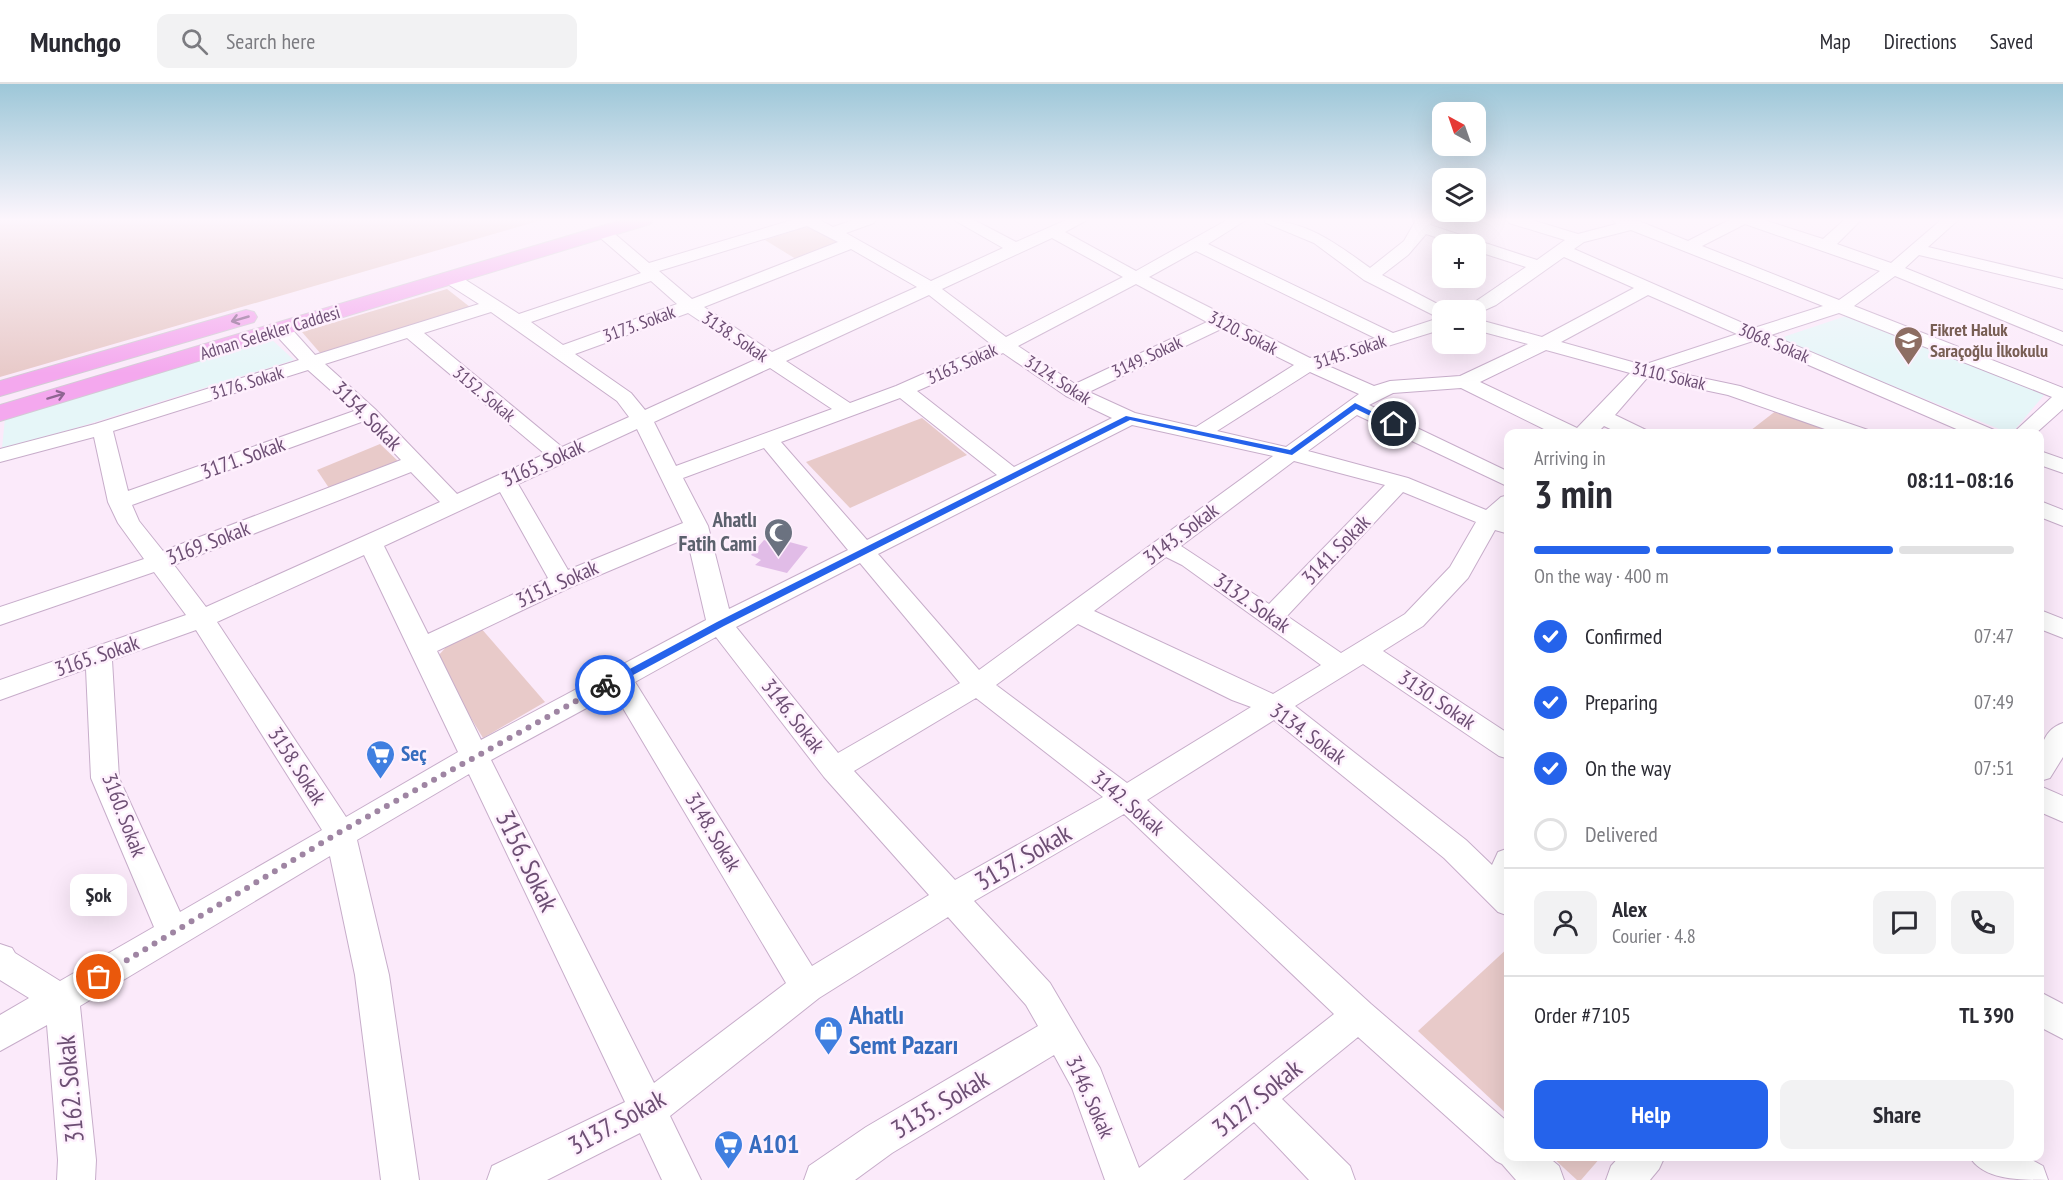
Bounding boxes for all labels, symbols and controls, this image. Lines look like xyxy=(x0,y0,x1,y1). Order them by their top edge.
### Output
search box xyxy=(157,14,577,68)
text: Munchgo xyxy=(30,23,121,60)
icon: search xyxy=(178,25,211,58)
text: Search here xyxy=(226,27,315,55)
text: Map xyxy=(1820,28,1851,55)
text: Directions xyxy=(1884,28,1957,55)
text: Saved xyxy=(1990,28,2033,55)
north arrow xyxy=(1432,102,1486,156)
map controls xyxy=(1432,102,1486,354)
button: layers xyxy=(1432,168,1486,222)
button: + xyxy=(1432,234,1486,288)
street label: Adnan Selekler Caddesi xyxy=(197,300,343,365)
street label: 3173. Sokak xyxy=(600,300,678,347)
button: − xyxy=(1432,300,1486,354)
street label: 3120. Sokak xyxy=(1205,305,1282,360)
street label: 3138. Sokak xyxy=(698,306,773,367)
one-way arrow xyxy=(231,314,250,325)
street label: 3068. Sokak xyxy=(1735,317,1813,368)
place label: Fikret Haluk Saraçoğlu İlkokulu xyxy=(1930,318,2048,362)
school or university icon: Fikret Haluk Saraçoğlu İlkokulu xyxy=(1893,324,1925,366)
street label: 3145. Sokak xyxy=(1311,329,1389,374)
street label: 3149. Sokak xyxy=(1108,330,1186,383)
street label: 3163. Sokak xyxy=(923,338,1001,389)
street label: 3124. Sokak xyxy=(1021,350,1096,410)
street label: 3110. Sokak xyxy=(1630,356,1708,395)
street label: 3176. Sokak xyxy=(208,361,286,404)
street label: 3152. Sokak xyxy=(448,361,520,426)
street label: 3154. Sokak xyxy=(327,375,408,456)
one-way arrow xyxy=(46,390,65,401)
pin xyxy=(1368,398,1419,449)
icon: home xyxy=(1377,407,1410,440)
street label: 3171. Sokak xyxy=(197,430,288,485)
street label: 3165. Sokak xyxy=(497,432,588,493)
text: Arriving in xyxy=(1534,445,1606,471)
text: 08:11–08:16 xyxy=(1907,466,2014,494)
text: 3 min xyxy=(1534,468,1613,519)
street label: 3143. Sokak xyxy=(1138,497,1224,571)
place label: Ahatlı Fatih Cami xyxy=(678,506,757,557)
street label: 3141. Sokak xyxy=(1296,509,1376,590)
street label: 3169. Sokak xyxy=(162,514,253,571)
mosque icon: Ahatlı Fatih Cami xyxy=(762,516,794,558)
street label: 3151. Sokak xyxy=(511,553,602,614)
text: On the way · 400 m xyxy=(1534,563,1669,589)
street label: 3132. Sokak xyxy=(1209,566,1296,639)
icon: check xyxy=(1534,620,1567,653)
text: Confirmed xyxy=(1585,622,1662,650)
text: 07:47 xyxy=(1974,623,2014,649)
street label: 3165. Sokak xyxy=(51,629,143,683)
courier xyxy=(575,655,635,715)
street label: 3130. Sokak xyxy=(1394,664,1481,735)
icon: bike xyxy=(589,669,622,702)
street label: 3146. Sokak xyxy=(756,673,831,758)
icon: check xyxy=(1534,686,1567,719)
text: Preparing xyxy=(1585,688,1658,716)
text: 07:49 xyxy=(1974,689,2014,715)
street label: 3134. Sokak xyxy=(1265,697,1352,770)
street label: 3158. Sokak xyxy=(262,722,333,810)
supermarket icon: Seç xyxy=(364,738,396,780)
place label: Seç xyxy=(401,740,427,767)
icon: check xyxy=(1534,752,1567,785)
text: On the way xyxy=(1585,754,1671,782)
text: 07:51 xyxy=(1974,755,2014,781)
street label: 3142. Sokak xyxy=(1086,764,1170,841)
street label: 3160. Sokak xyxy=(96,769,153,860)
street label: 3148. Sokak xyxy=(679,787,748,876)
street label: 3156. Sokak xyxy=(489,805,566,917)
street label: 3137. Sokak xyxy=(969,816,1077,897)
text: Delivered xyxy=(1585,820,1658,848)
callout: Şok xyxy=(70,875,128,917)
text: Şok xyxy=(86,882,111,908)
button: person xyxy=(1534,891,1597,954)
button: chat xyxy=(1873,891,1936,954)
button: phone xyxy=(1951,891,2014,954)
text: Alex xyxy=(1612,895,1647,923)
text: Courier · 4.8 xyxy=(1612,923,1696,949)
pin xyxy=(73,951,124,1002)
icon: bag xyxy=(82,960,115,993)
place label: Ahatlı Semt Pazarı xyxy=(848,998,958,1061)
text: Order #7105 xyxy=(1534,1001,1631,1029)
text: TL 390 xyxy=(1959,1001,2014,1029)
shop icon: Ahatlı Semt Pazarı xyxy=(812,1014,844,1056)
street label: 3162. Sokak xyxy=(48,1034,91,1144)
street label: 3146. Sokak xyxy=(1060,1051,1121,1142)
street label: 3127. Sokak xyxy=(1205,1051,1308,1144)
street label: 3135. Sokak xyxy=(885,1062,995,1146)
button: Help xyxy=(1534,1080,1768,1149)
button: Share xyxy=(1780,1080,2014,1149)
street label: 3137. Sokak xyxy=(562,1081,671,1162)
place label: A101 xyxy=(748,1127,799,1160)
supermarket icon: A101 xyxy=(712,1128,744,1170)

